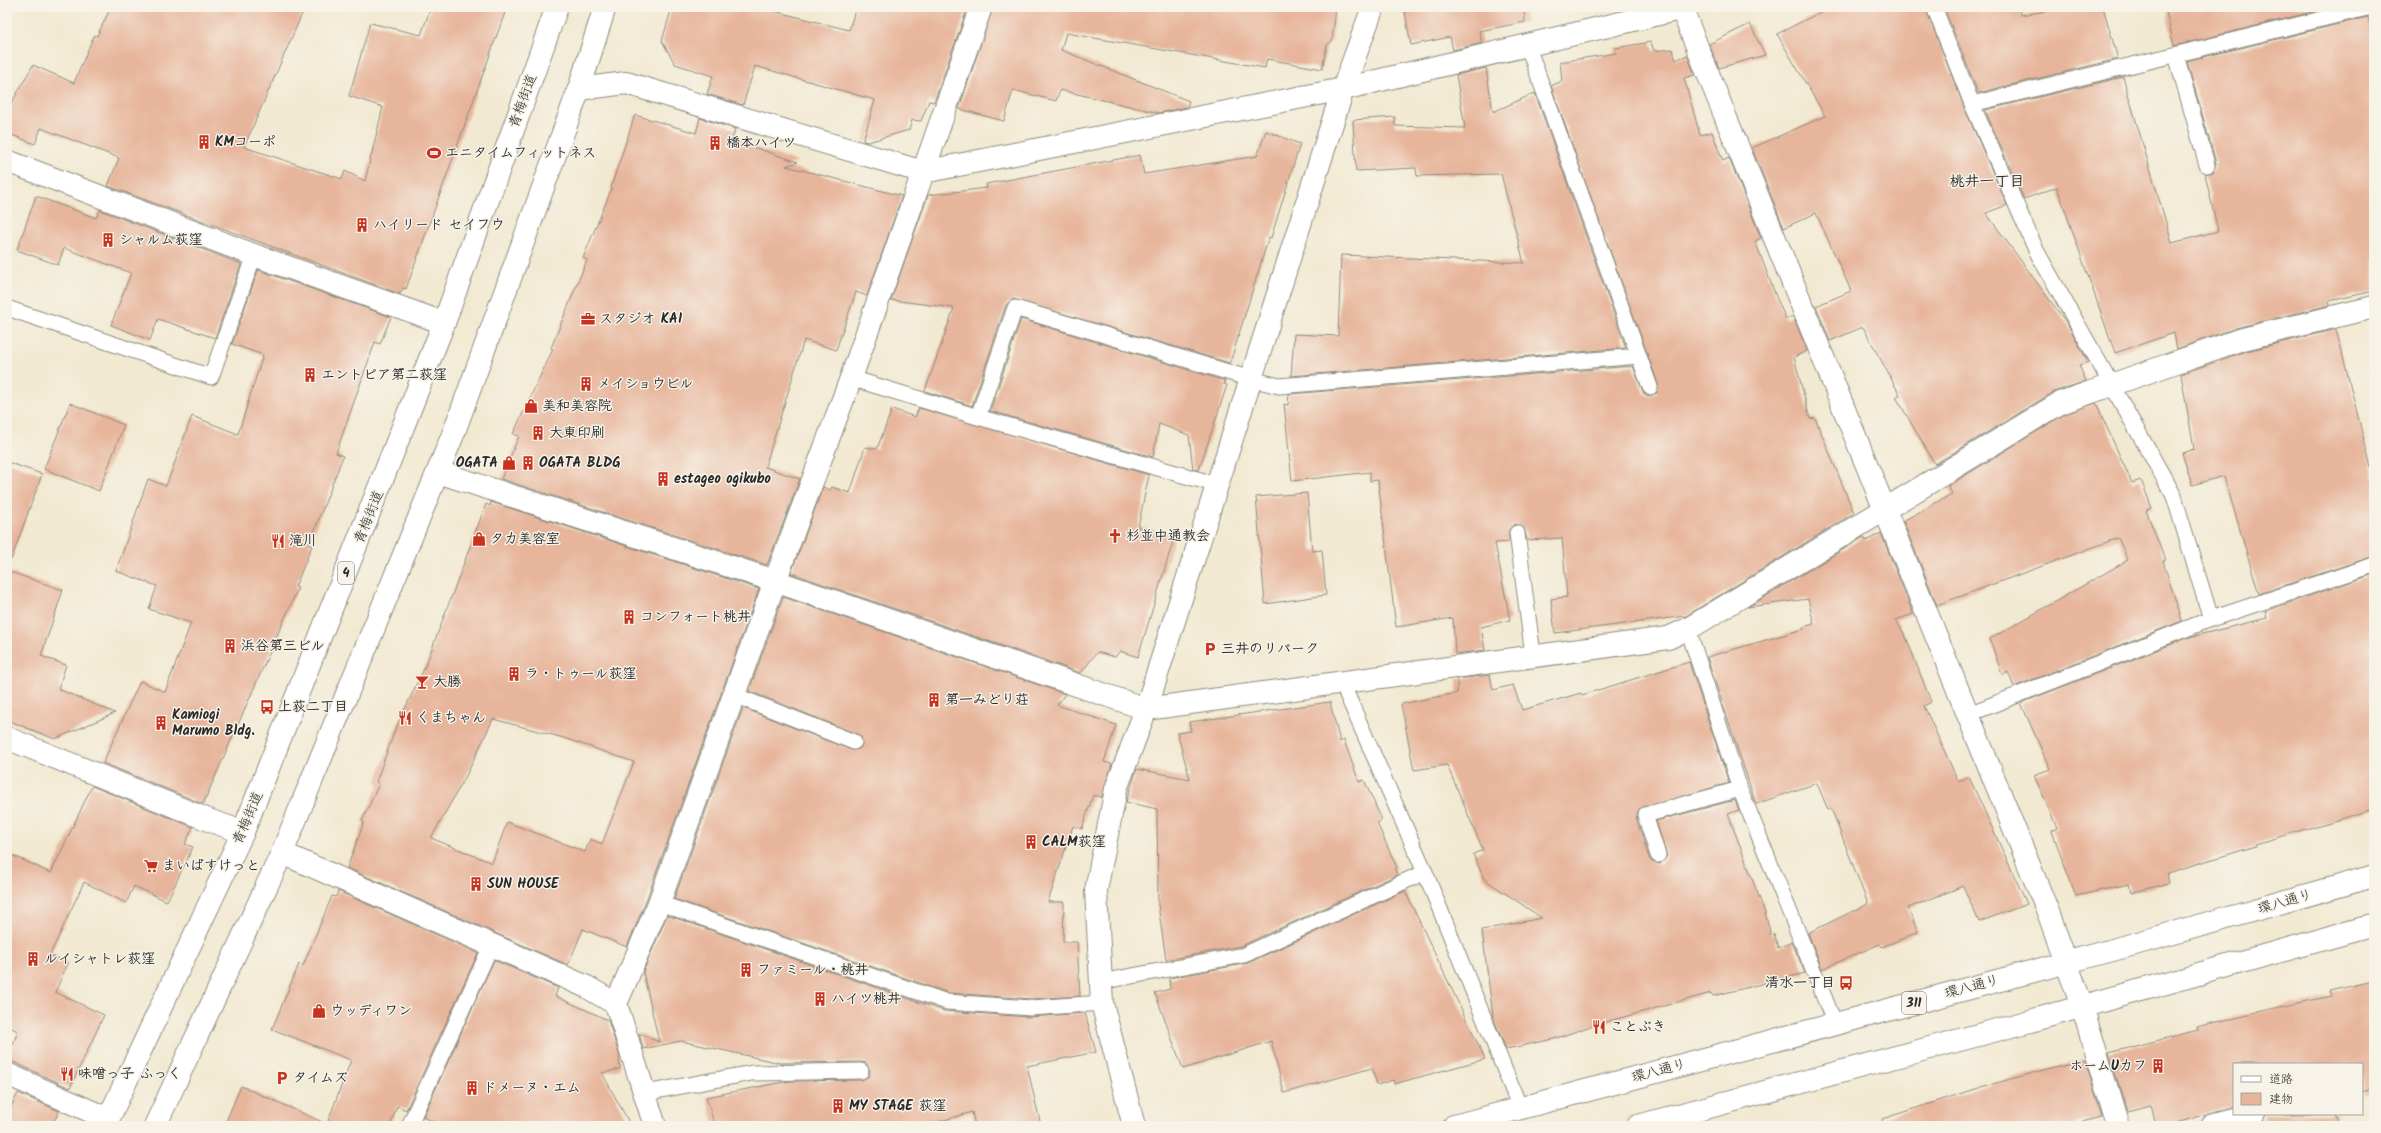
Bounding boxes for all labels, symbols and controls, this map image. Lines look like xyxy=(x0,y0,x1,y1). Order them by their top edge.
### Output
street label: 青梅街道 xyxy=(503,71,543,131)
place label: KMコーポ xyxy=(215,131,276,153)
place label: 橋本ハイツ xyxy=(726,132,796,154)
building icon: KMコーポ xyxy=(196,134,212,150)
building icon: 橋本ハイツ xyxy=(707,135,723,151)
place label: エニタイムフィットネス xyxy=(445,142,596,164)
sports icon: エニタイムフィットネス xyxy=(426,145,442,161)
district label: 桃井一丁目 xyxy=(1949,170,2025,194)
place label: ハイリード セイフウ xyxy=(373,214,504,236)
building icon: ハイリード セイフウ xyxy=(354,217,370,233)
place label: シャルム荻窪 xyxy=(119,229,202,251)
building icon: シャルム荻窪 xyxy=(100,232,116,248)
place label: スタジオ KAI xyxy=(599,308,682,330)
office icon: スタジオ KAI xyxy=(580,311,596,327)
place label: エントピア第二荻窪 xyxy=(321,364,447,386)
building icon: エントピア第二荻窪 xyxy=(302,367,318,383)
place label: メイショウビル xyxy=(597,373,693,395)
building icon: メイショウビル xyxy=(578,376,594,392)
place label: 美和美容院 xyxy=(542,395,612,417)
shop icon: 美和美容院 xyxy=(523,398,539,414)
place label: 大東印刷 xyxy=(549,422,605,444)
building icon: 大東印刷 xyxy=(530,425,546,441)
place label: OGATA xyxy=(456,452,498,474)
place label: OGATA BLDG xyxy=(539,452,621,474)
shop icon: OGATA xyxy=(501,455,517,471)
building icon: OGATA BLDG xyxy=(520,455,536,471)
place label: estageo ogikubo xyxy=(674,468,772,490)
building icon: estageo ogikubo xyxy=(655,471,671,487)
street label: 青梅街道 xyxy=(348,487,390,547)
place label: 杉並中通教会 xyxy=(1126,525,1210,547)
place label: タカ美容室 xyxy=(490,528,560,550)
church icon: 杉並中通教会 xyxy=(1107,528,1123,544)
place label: 滝川 xyxy=(289,530,317,552)
shop icon: タカ美容室 xyxy=(471,531,487,547)
restaurant icon: 滝川 xyxy=(270,533,286,549)
road number: 4 xyxy=(338,562,354,584)
place label: コンフォート桃井 xyxy=(640,606,751,628)
building icon: コンフォート桃井 xyxy=(621,609,637,625)
place label: 浜谷第三ビル xyxy=(241,635,325,657)
building icon: 浜谷第三ビル xyxy=(222,638,238,654)
place label: 三井のリパーク xyxy=(1221,638,1319,660)
parking icon: 三井のリパーク xyxy=(1202,641,1218,657)
place label: ラ・トゥール荻窪 xyxy=(525,663,636,685)
building icon: ラ・トゥール荻窪 xyxy=(506,666,522,682)
place label: 大勝 xyxy=(433,671,461,693)
bar icon: 大勝 xyxy=(414,674,430,690)
place label: 第一みどり荘 xyxy=(945,689,1029,711)
building icon: 第一みどり荘 xyxy=(926,692,942,708)
place label: 上荻二丁目 xyxy=(278,696,348,718)
bus stop icon: 上荻二丁目 xyxy=(259,699,275,715)
place label: Kamiogi Marumo Bldg. xyxy=(172,704,255,742)
place label: くまちゃん xyxy=(416,707,486,729)
restaurant icon: くまちゃん xyxy=(397,710,413,726)
building icon: Kamiogi Marumo Bldg. xyxy=(153,715,169,731)
street label: 青梅街道 xyxy=(227,788,269,848)
place label: CALM荻窪 xyxy=(1042,831,1106,853)
building icon: CALM荻窪 xyxy=(1023,834,1039,850)
place label: まいばすけっと xyxy=(162,855,260,877)
supermarket icon: まいばすけっと xyxy=(143,858,159,874)
place label: SUN HOUSE xyxy=(487,873,560,895)
building icon: SUN HOUSE xyxy=(468,876,484,892)
street label: 環八通り xyxy=(2255,884,2315,920)
place label: ルイシャトレ荻窪 xyxy=(44,948,155,970)
building icon: ルイシャトレ荻窪 xyxy=(25,951,41,967)
place label: ファミール・桃井 xyxy=(757,959,868,981)
building icon: ファミール・桃井 xyxy=(738,962,754,978)
street label: 環八通り xyxy=(1942,969,2002,1005)
place label: 清水一丁目 xyxy=(1765,972,1835,994)
bus stop icon: 清水一丁目 xyxy=(1838,975,1854,991)
place label: ハイツ桃井 xyxy=(831,988,901,1010)
building icon: ハイツ桃井 xyxy=(812,991,828,1007)
road number: 311 xyxy=(1902,992,1926,1014)
place label: ウッディワン xyxy=(330,1000,412,1022)
shop icon: ウッディワン xyxy=(311,1003,327,1019)
place label: ことぶき xyxy=(1610,1016,1666,1038)
restaurant icon: ことぶき xyxy=(1591,1019,1607,1035)
street label: 環八通り xyxy=(1629,1053,1689,1089)
place label: ホームUカフ xyxy=(2069,1055,2147,1077)
building icon: ホームUカフ xyxy=(2150,1058,2166,1074)
place label: 味噌っ子 ふっく xyxy=(78,1063,181,1085)
legend xyxy=(2233,1063,2363,1115)
restaurant icon: 味噌っ子 ふっく xyxy=(59,1066,75,1082)
place label: タイムズ xyxy=(293,1067,348,1089)
parking icon: タイムズ xyxy=(274,1070,290,1086)
text: 道路 xyxy=(2269,1070,2293,1089)
place label: ドメーヌ・エム xyxy=(483,1077,581,1099)
building icon: ドメーヌ・エム xyxy=(464,1080,480,1096)
text: 建物 xyxy=(2269,1090,2293,1109)
place label: MY STAGE 荻窪 xyxy=(849,1095,946,1117)
building icon: MY STAGE 荻窪 xyxy=(830,1098,846,1114)

